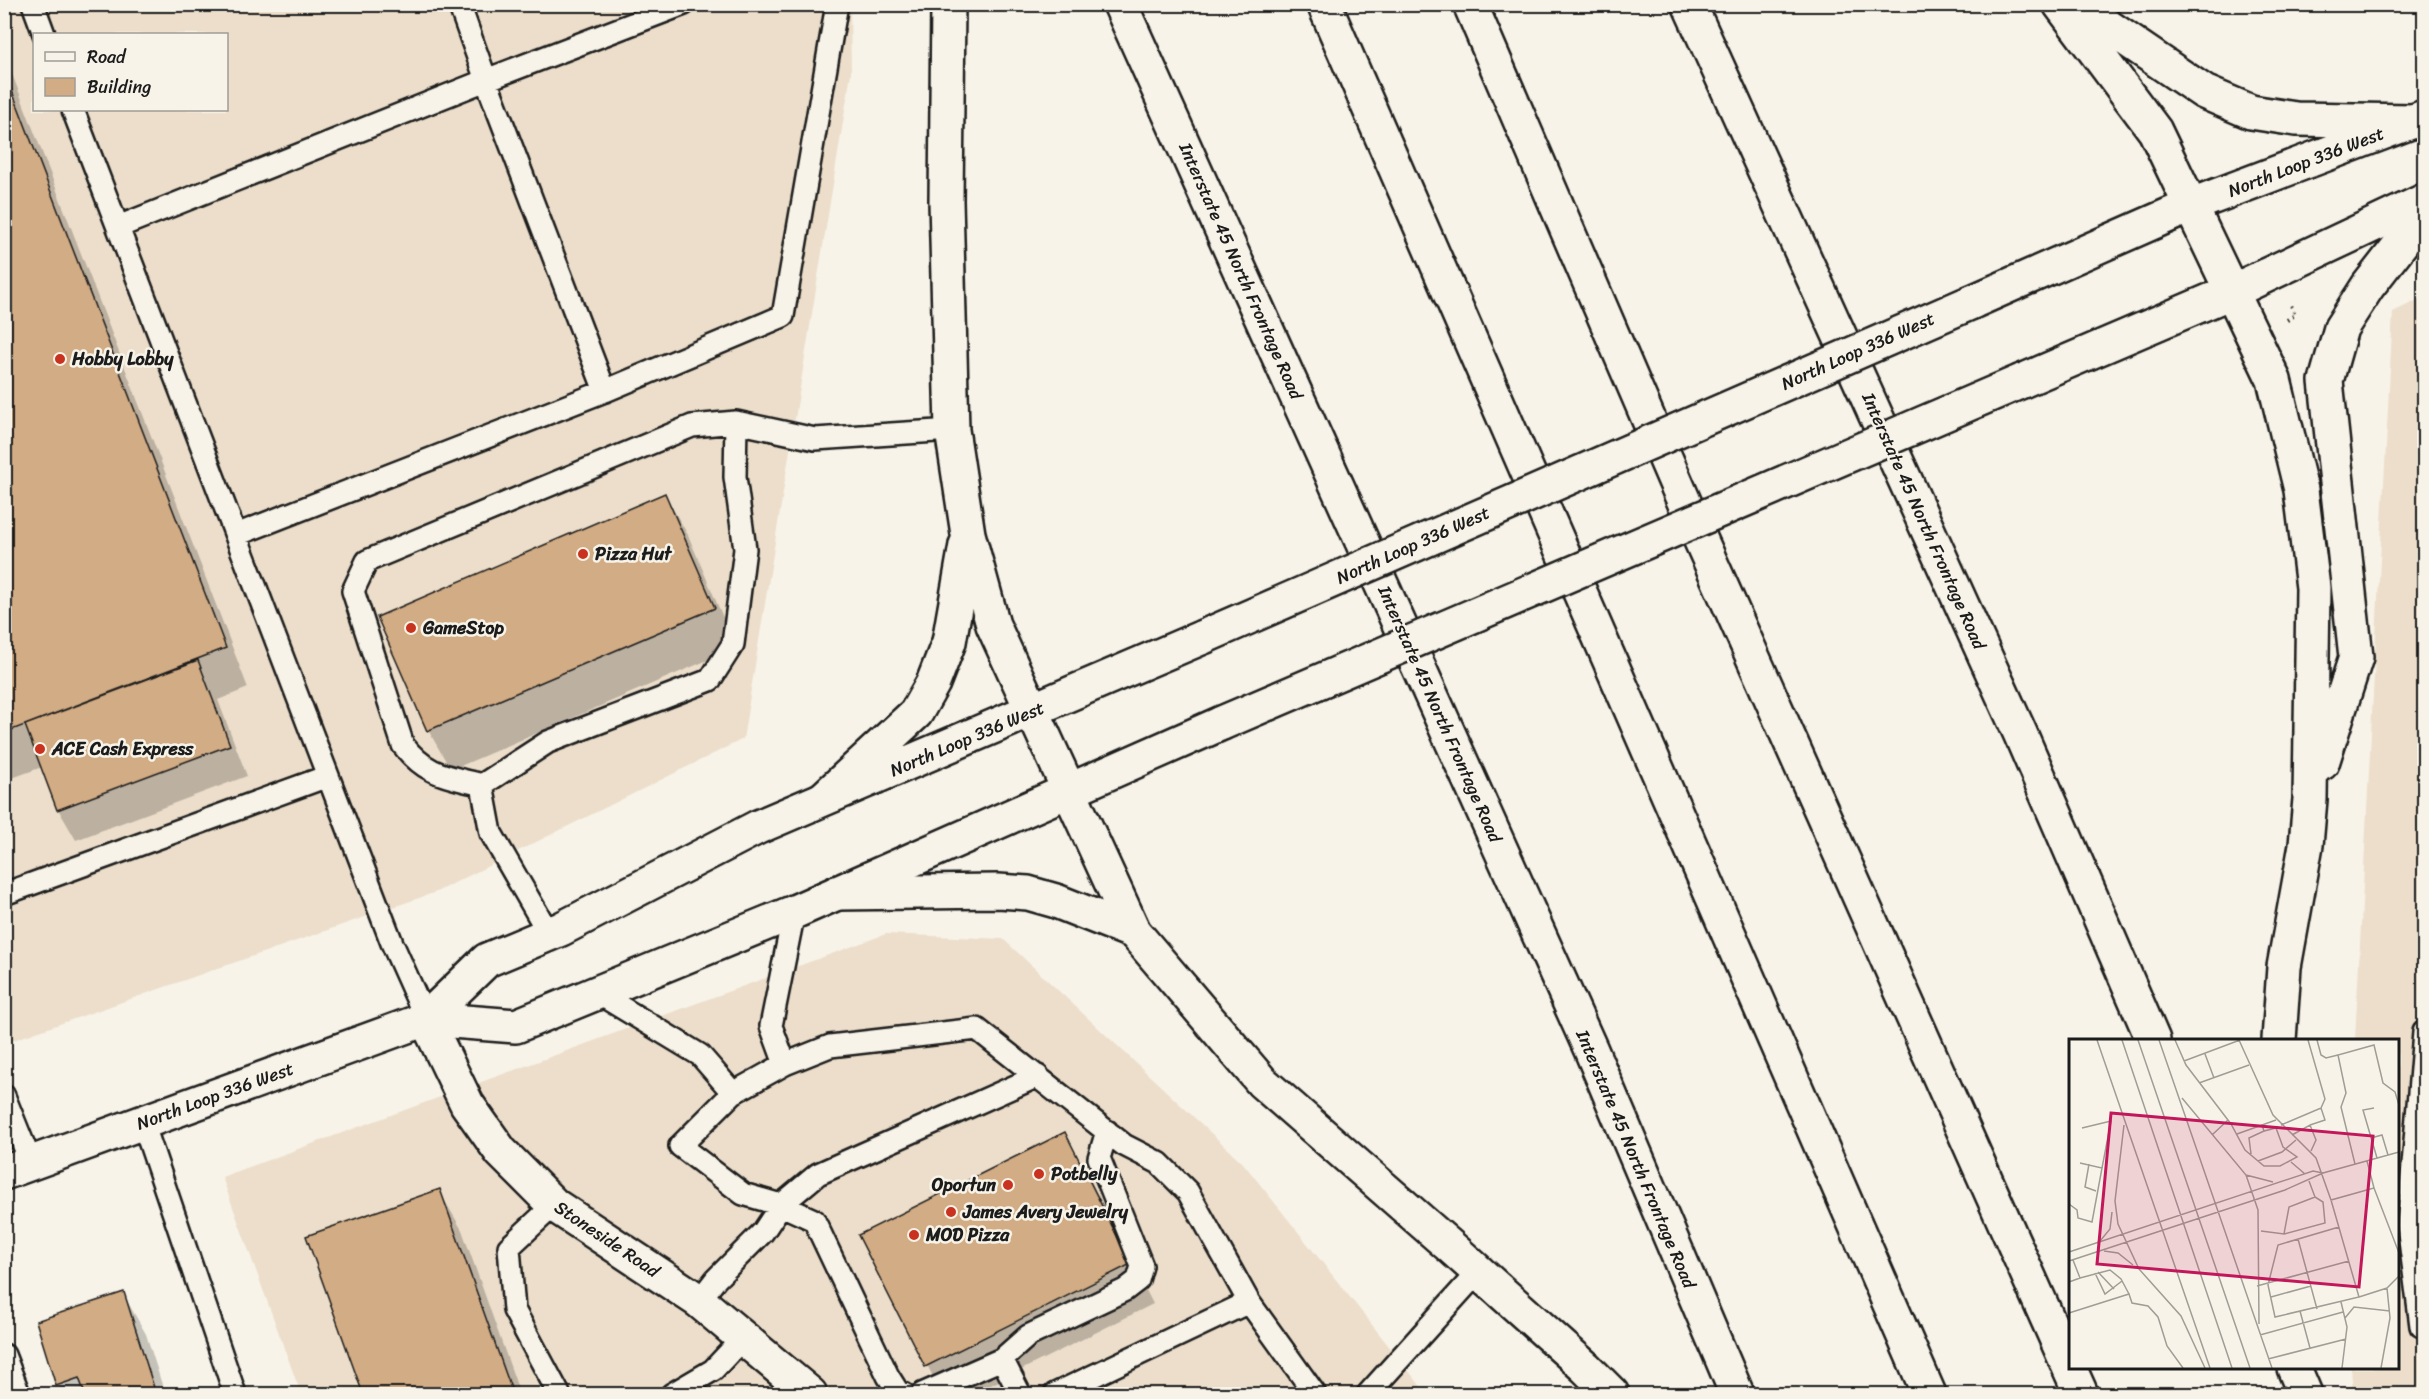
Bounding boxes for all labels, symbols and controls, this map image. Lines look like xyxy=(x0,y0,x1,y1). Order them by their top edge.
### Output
legend xyxy=(33,33,228,111)
text: Road xyxy=(87,41,127,73)
text: Building xyxy=(87,71,151,103)
street label: North Loop 336 West xyxy=(2223,117,2389,207)
street label: Interstate 45 North Frontage Road xyxy=(1169,136,1313,406)
street label: North Loop 336 West xyxy=(1776,303,1940,399)
place label: Hobby Lobby xyxy=(71,343,174,375)
marker: Hobby Lobby xyxy=(53,352,67,366)
street label: Interstate 45 North Frontage Road xyxy=(1852,386,1996,656)
street label: North Loop 336 West xyxy=(1331,497,1495,593)
place label: Pizza Hut xyxy=(595,538,673,570)
marker: Pizza Hut xyxy=(576,547,590,561)
street label: Interstate 45 North Frontage Road xyxy=(1368,579,1512,849)
place label: GameStop xyxy=(422,612,504,644)
marker: GameStop xyxy=(404,621,418,635)
street label: North Loop 336 West xyxy=(885,692,1050,786)
place label: ACE Cash Express xyxy=(51,733,194,765)
marker: ACE Cash Express xyxy=(33,742,47,756)
street label: Interstate 45 North Frontage Road xyxy=(1566,1024,1706,1295)
inset map xyxy=(2069,1039,2399,1369)
street label: North Loop 336 West xyxy=(132,1053,298,1139)
place label: Potbelly xyxy=(1051,1158,1118,1190)
marker: Potbelly xyxy=(1032,1167,1046,1181)
place label: Oportun xyxy=(932,1169,996,1201)
marker: Oportun xyxy=(1001,1178,1015,1192)
street label: Stoneside Road xyxy=(548,1192,668,1287)
place label: James Avery Jewelry xyxy=(962,1196,1129,1228)
marker: James Avery Jewelry xyxy=(944,1205,958,1219)
place label: MOD Pizza xyxy=(925,1219,1010,1251)
marker: MOD Pizza xyxy=(907,1228,921,1242)

